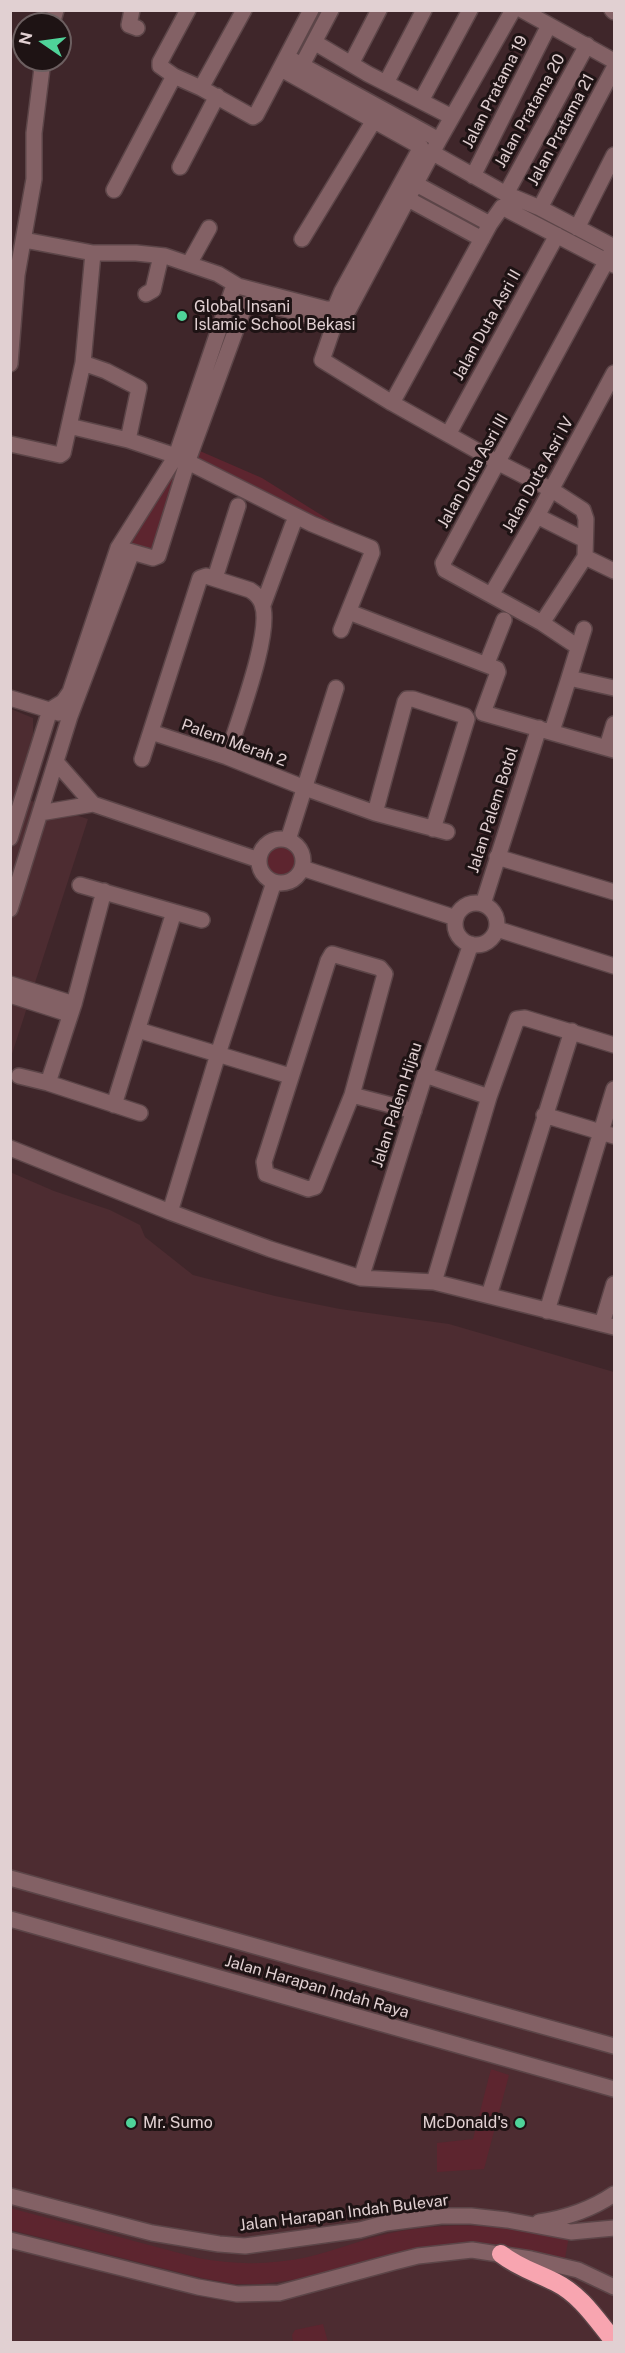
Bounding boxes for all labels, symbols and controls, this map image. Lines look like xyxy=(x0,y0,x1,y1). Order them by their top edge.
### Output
north arrow xyxy=(12,12,72,72)
text: N xyxy=(15,30,37,47)
street label: Jalan Pratama 19 xyxy=(458,32,532,152)
street label: Jalan Pratama 20 xyxy=(491,51,569,171)
street label: Jalan Pratama 21 xyxy=(523,71,599,189)
street label: Jalan Duta Asri II xyxy=(449,266,525,384)
place label: Global Insani Islamic School Bekasi xyxy=(194,297,355,335)
marker: Global Insani Islamic School Bekasi xyxy=(175,309,189,323)
street label: Jalan Duta Asri III xyxy=(434,410,512,532)
street label: Jalan Duta Asri IV xyxy=(498,414,578,536)
street label: Palem Merah 2 xyxy=(179,715,289,771)
street label: Jalan Palem Botol xyxy=(464,745,522,875)
street label: Jalan Palem Hijau xyxy=(368,1040,426,1170)
street label: Jalan Harapan Indah Raya xyxy=(223,1951,411,2023)
place label: Mr. Sumo xyxy=(143,2113,213,2133)
place label: McDonald's xyxy=(422,2113,508,2133)
marker: Mr. Sumo xyxy=(124,2116,138,2130)
marker: McDonald's xyxy=(513,2116,527,2130)
street label: Jalan Harapan Indah Bulevar xyxy=(238,2191,450,2235)

